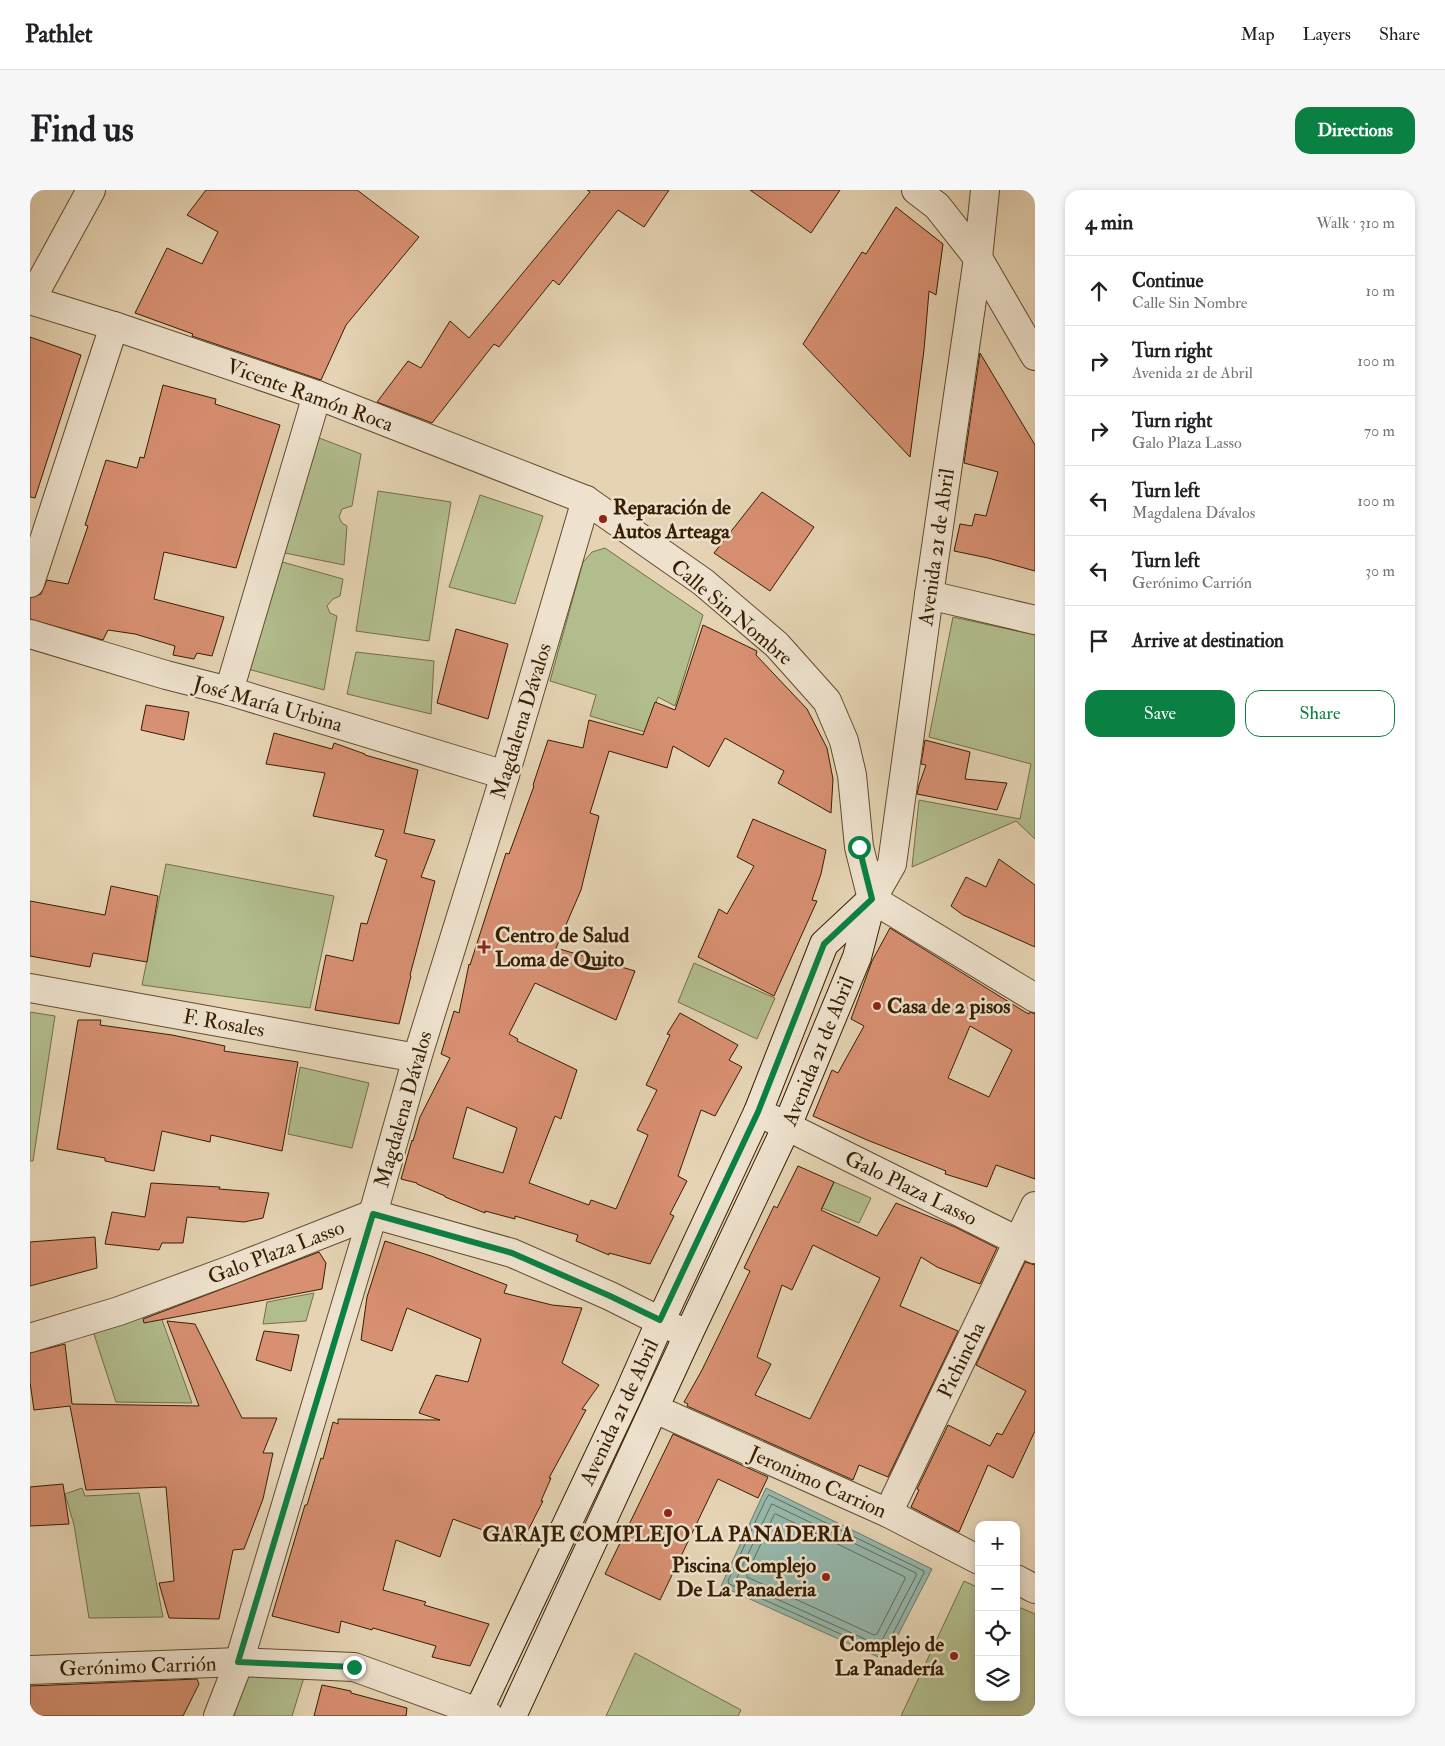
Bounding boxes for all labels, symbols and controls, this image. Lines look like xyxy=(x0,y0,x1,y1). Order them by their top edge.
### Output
text: Pathlet xyxy=(25,19,93,50)
text: Map xyxy=(1241,23,1275,46)
text: Layers xyxy=(1303,23,1351,46)
text: Share xyxy=(1379,23,1420,46)
button: Directions xyxy=(1295,107,1415,154)
text: Find us xyxy=(30,108,134,152)
text: 4 min xyxy=(1085,209,1133,236)
text: Walk · 310 m xyxy=(1316,213,1395,233)
text: Continue xyxy=(1132,269,1203,293)
icon: ahead xyxy=(1085,277,1113,305)
text: 10 m xyxy=(1365,281,1395,301)
text: Calle Sin Nombre xyxy=(1132,293,1248,313)
text: Turn right xyxy=(1132,339,1212,363)
icon: right xyxy=(1085,347,1113,375)
text: 100 m xyxy=(1357,351,1395,371)
street label: Vicente Ramón Roca xyxy=(223,353,397,438)
text: Avenida 21 de Abril xyxy=(1132,363,1253,383)
text: Turn right xyxy=(1132,409,1212,433)
icon: right xyxy=(1085,417,1113,445)
text: 70 m xyxy=(1364,421,1395,441)
text: Galo Plaza Lasso xyxy=(1132,433,1242,453)
street label: Avenida 21 de Abril xyxy=(912,466,961,628)
text: Turn left xyxy=(1132,479,1200,503)
icon: left xyxy=(1085,487,1113,515)
text: 100 m xyxy=(1357,491,1395,511)
place label: Reparación de Autos Arteaga xyxy=(612,494,731,545)
text: Magdalena Dávalos xyxy=(1132,503,1255,523)
marker: Reparación de Autos Arteaga xyxy=(597,513,609,525)
text: Turn left xyxy=(1132,549,1200,573)
street label: Calle Sin Nombre xyxy=(665,553,799,672)
icon: left xyxy=(1085,557,1113,585)
text: 30 m xyxy=(1365,561,1395,581)
text: Gerónimo Carrión xyxy=(1132,573,1252,593)
icon: arrive xyxy=(1085,627,1113,655)
text: Arrive at destination xyxy=(1132,629,1284,653)
street label: Magdalena Dávalos xyxy=(485,640,558,802)
street label: José María Urbina xyxy=(189,670,346,739)
button: Save xyxy=(1085,690,1235,737)
button: Share xyxy=(1245,690,1395,737)
route start xyxy=(848,836,871,859)
place label: Centro de Salud Loma de Quito xyxy=(495,922,630,973)
marker: Centro de Salud Loma de Quito xyxy=(477,940,491,954)
street label: Avenida 21 de Abril xyxy=(776,972,861,1131)
place label: Casa de 2 pisos xyxy=(887,993,1010,1020)
marker: Casa de 2 pisos xyxy=(871,1000,883,1012)
street label: F. Rosales xyxy=(181,1003,267,1044)
street label: Magdalena Dávalos xyxy=(368,1028,439,1191)
street label: Galo Plaza Lasso xyxy=(840,1145,981,1232)
street label: Galo Plaza Lasso xyxy=(204,1214,348,1291)
street label: Pichincha xyxy=(931,1317,992,1403)
street label: Avenida 21 de Abril xyxy=(573,1334,665,1491)
street label: Jeronimo Carrion xyxy=(744,1440,891,1525)
marker: GARAJE COMPLEJO LA PANADERIA xyxy=(662,1507,674,1519)
place label: GARAJE COMPLEJO LA PANADERIA xyxy=(482,1521,854,1548)
map controls xyxy=(975,1521,1020,1701)
button: + xyxy=(975,1521,1020,1566)
place label: Piscina Complejo De La Panaderia xyxy=(672,1552,817,1603)
button: − xyxy=(975,1566,1020,1611)
marker: Piscina Complejo De La Panaderia xyxy=(820,1571,832,1583)
button: locate xyxy=(975,1611,1020,1656)
place label: Complejo de La Panadería xyxy=(835,1631,945,1682)
street label: Gerónimo Carrión xyxy=(59,1650,217,1683)
marker: Complejo de La Panadería xyxy=(948,1650,960,1662)
route end xyxy=(343,1656,366,1679)
button: layers xyxy=(975,1656,1020,1701)

